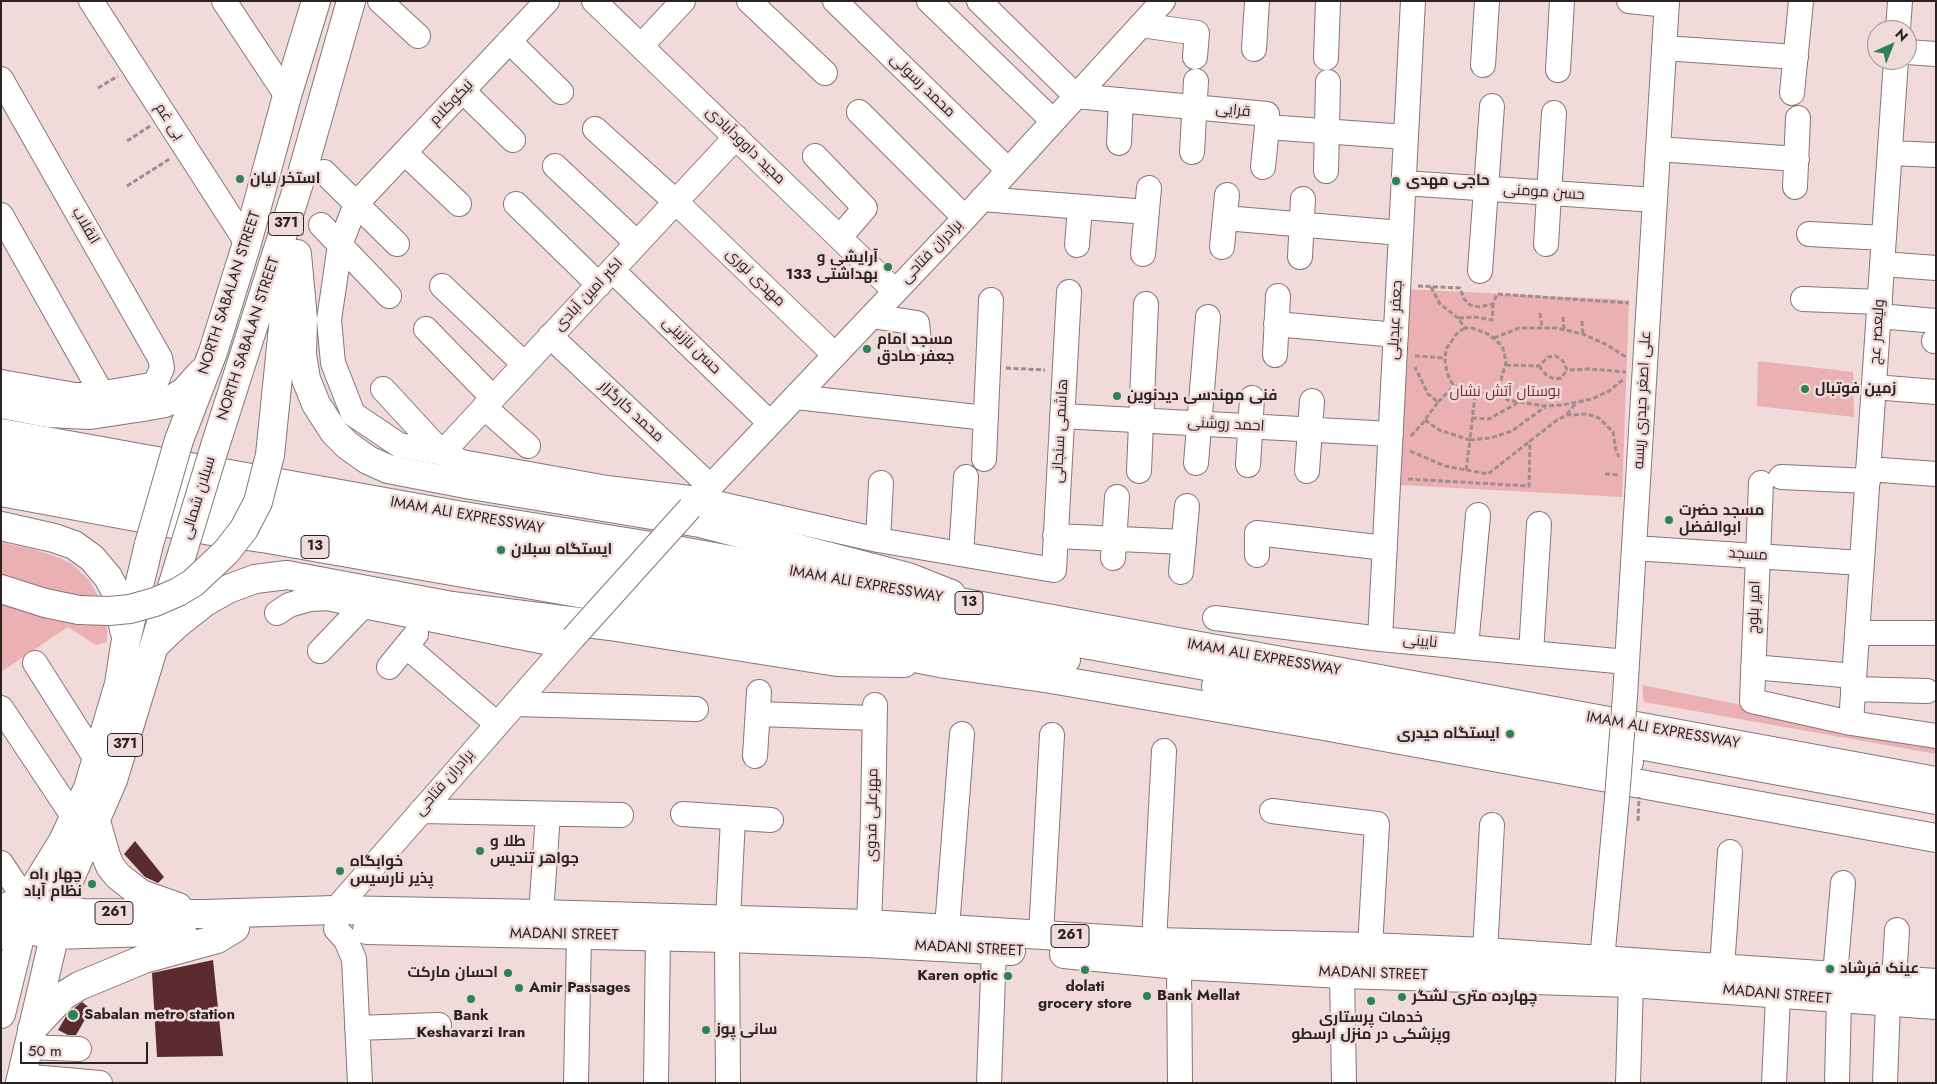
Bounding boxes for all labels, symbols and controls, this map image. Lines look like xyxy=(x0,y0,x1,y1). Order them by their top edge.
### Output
north arrow xyxy=(1867,20,1917,70)
text: N xyxy=(1891,24,1913,46)
street label: محمد رسولی xyxy=(886,50,958,122)
street label: نیکوکلام xyxy=(426,76,478,130)
street label: بی غم xyxy=(150,100,188,144)
street label: قرایی xyxy=(1215,100,1251,122)
street label: مجید داوودآبادی xyxy=(701,104,789,188)
place label: استخر لیان xyxy=(250,170,320,188)
place label: حاجی مهدی xyxy=(1406,172,1490,190)
marker: استخر لیان xyxy=(234,173,246,185)
marker: حاجی مهدی xyxy=(1390,175,1402,187)
street label: حسن مومنی xyxy=(1503,181,1585,205)
street label: انقلاب xyxy=(67,204,103,248)
street label: NORTH SABALAN STREET xyxy=(195,209,265,377)
road number: 371 xyxy=(268,212,304,235)
street label: برادران فتاحی xyxy=(897,216,967,288)
street label: مهدی نوری xyxy=(722,245,788,311)
place label: آرایشی و بهداشتی 133 xyxy=(785,249,878,284)
street label: NORTH SABALAN STREET xyxy=(214,255,284,423)
street label: اکبر امین آبادی xyxy=(551,255,627,335)
marker: آرایشی و بهداشتی 133 xyxy=(882,261,894,273)
street label: جعفر عبدیلی xyxy=(1385,280,1407,360)
street label: ولیعصر عج xyxy=(1867,299,1889,365)
street label: حسن نازنینی xyxy=(658,314,724,378)
street label: علی اصغر حیدری ریسه xyxy=(1630,330,1656,470)
place label: مسجد امام جعفر صادق xyxy=(877,331,954,366)
marker: مسجد امام جعفر صادق xyxy=(861,343,873,355)
street label: محمد کارگزار xyxy=(595,378,667,446)
street label: هاشمی سنجانی xyxy=(1049,378,1073,484)
place label: زمین فوتبال xyxy=(1815,380,1896,398)
park label: بوستان آتش نشان xyxy=(1450,383,1560,401)
marker: زمین فوتبال xyxy=(1799,383,1811,395)
place label: فنی مهندسی دیدنوین xyxy=(1127,387,1278,405)
marker: فنی مهندسی دیدنوین xyxy=(1111,390,1123,402)
street label: احمد روشنی xyxy=(1187,414,1265,436)
street label: سبلان شمالی xyxy=(178,454,220,542)
street label: IMAM ALI EXPRESSWAY xyxy=(389,494,545,538)
place label: مسجد حضرت ابوالفضل xyxy=(1679,502,1764,537)
marker: مسجد حضرت ابوالفضل xyxy=(1663,514,1675,526)
road number: 13 xyxy=(301,536,329,558)
place label: ایستگاه سبلان xyxy=(511,541,612,559)
marker: ایستگاه سبلان xyxy=(495,544,507,556)
street label: مسجد xyxy=(1728,545,1768,565)
street label: IMAM ALI EXPRESSWAY xyxy=(788,563,944,607)
street label: امیر بلوچ xyxy=(1745,580,1765,634)
road number: 13 xyxy=(955,592,983,614)
street label: نایینی xyxy=(1402,632,1438,652)
street label: IMAM ALI EXPRESSWAY xyxy=(1186,636,1342,680)
street label: IMAM ALI EXPRESSWAY xyxy=(1585,709,1741,753)
place label: ایستگاه حیدری xyxy=(1397,725,1500,743)
marker: ایستگاه حیدری xyxy=(1504,728,1516,740)
road number: 371 xyxy=(108,734,142,756)
street label: برادران فتاحی xyxy=(411,746,479,820)
street label: مهرعلی فدوی xyxy=(863,768,883,862)
place label: طلا و جواهر تندیس xyxy=(490,833,579,868)
marker: طلا و جواهر تندیس xyxy=(474,845,486,857)
place label: خوابگاه پذیر نارسیس xyxy=(350,853,433,888)
marker: خوابگاه پذیر نارسیس xyxy=(334,865,346,877)
place label: چهار راه نظام آباد xyxy=(24,866,82,901)
marker: چهار راه نظام آباد xyxy=(86,878,98,890)
road number: 261 xyxy=(95,901,133,924)
road number: 261 xyxy=(1051,924,1089,948)
street label: MADANI STREET xyxy=(510,925,618,945)
street label: MADANI STREET xyxy=(914,937,1024,961)
place label: عینک فرشاد xyxy=(1840,960,1919,978)
street label: MADANI STREET xyxy=(1318,963,1428,985)
marker: عینک فرشاد xyxy=(1824,963,1836,975)
place label: احسان مارکت xyxy=(407,964,498,982)
marker: dolati grocery store xyxy=(1079,964,1091,976)
marker: احسان مارکت xyxy=(502,967,514,979)
place label: Karen optic xyxy=(917,967,998,985)
marker: Karen optic xyxy=(1002,970,1014,982)
place label: dolati grocery store xyxy=(1038,978,1132,1013)
place label: Amir Passages xyxy=(529,979,630,997)
street label: MADANI STREET xyxy=(1722,981,1832,1009)
marker: Amir Passages xyxy=(513,982,525,994)
place label: Bank Mellat xyxy=(1157,987,1240,1005)
place label: چهارده متری لشگر xyxy=(1412,988,1538,1006)
marker: Bank Mellat xyxy=(1141,990,1153,1002)
marker: چهارده متری لشگر xyxy=(1396,991,1408,1003)
marker: Bank Keshavarzi Iran xyxy=(465,993,477,1005)
marker: خدمات پرستاری وپزشکی در منزل ارسطو xyxy=(1365,995,1377,1007)
place label: Sabalan metro station xyxy=(84,1006,235,1024)
place label: Bank Keshavarzi Iran xyxy=(417,1007,525,1042)
marker: Sabalan metro station xyxy=(66,1008,80,1022)
place label: خدمات پرستاری وپزشکی در منزل ارسطو xyxy=(1292,1009,1450,1044)
place label: سانی پوز xyxy=(716,1021,777,1039)
marker: سانی پوز xyxy=(700,1024,712,1036)
scale bar xyxy=(22,1032,150,1064)
text: 50 m xyxy=(28,1040,62,1062)

